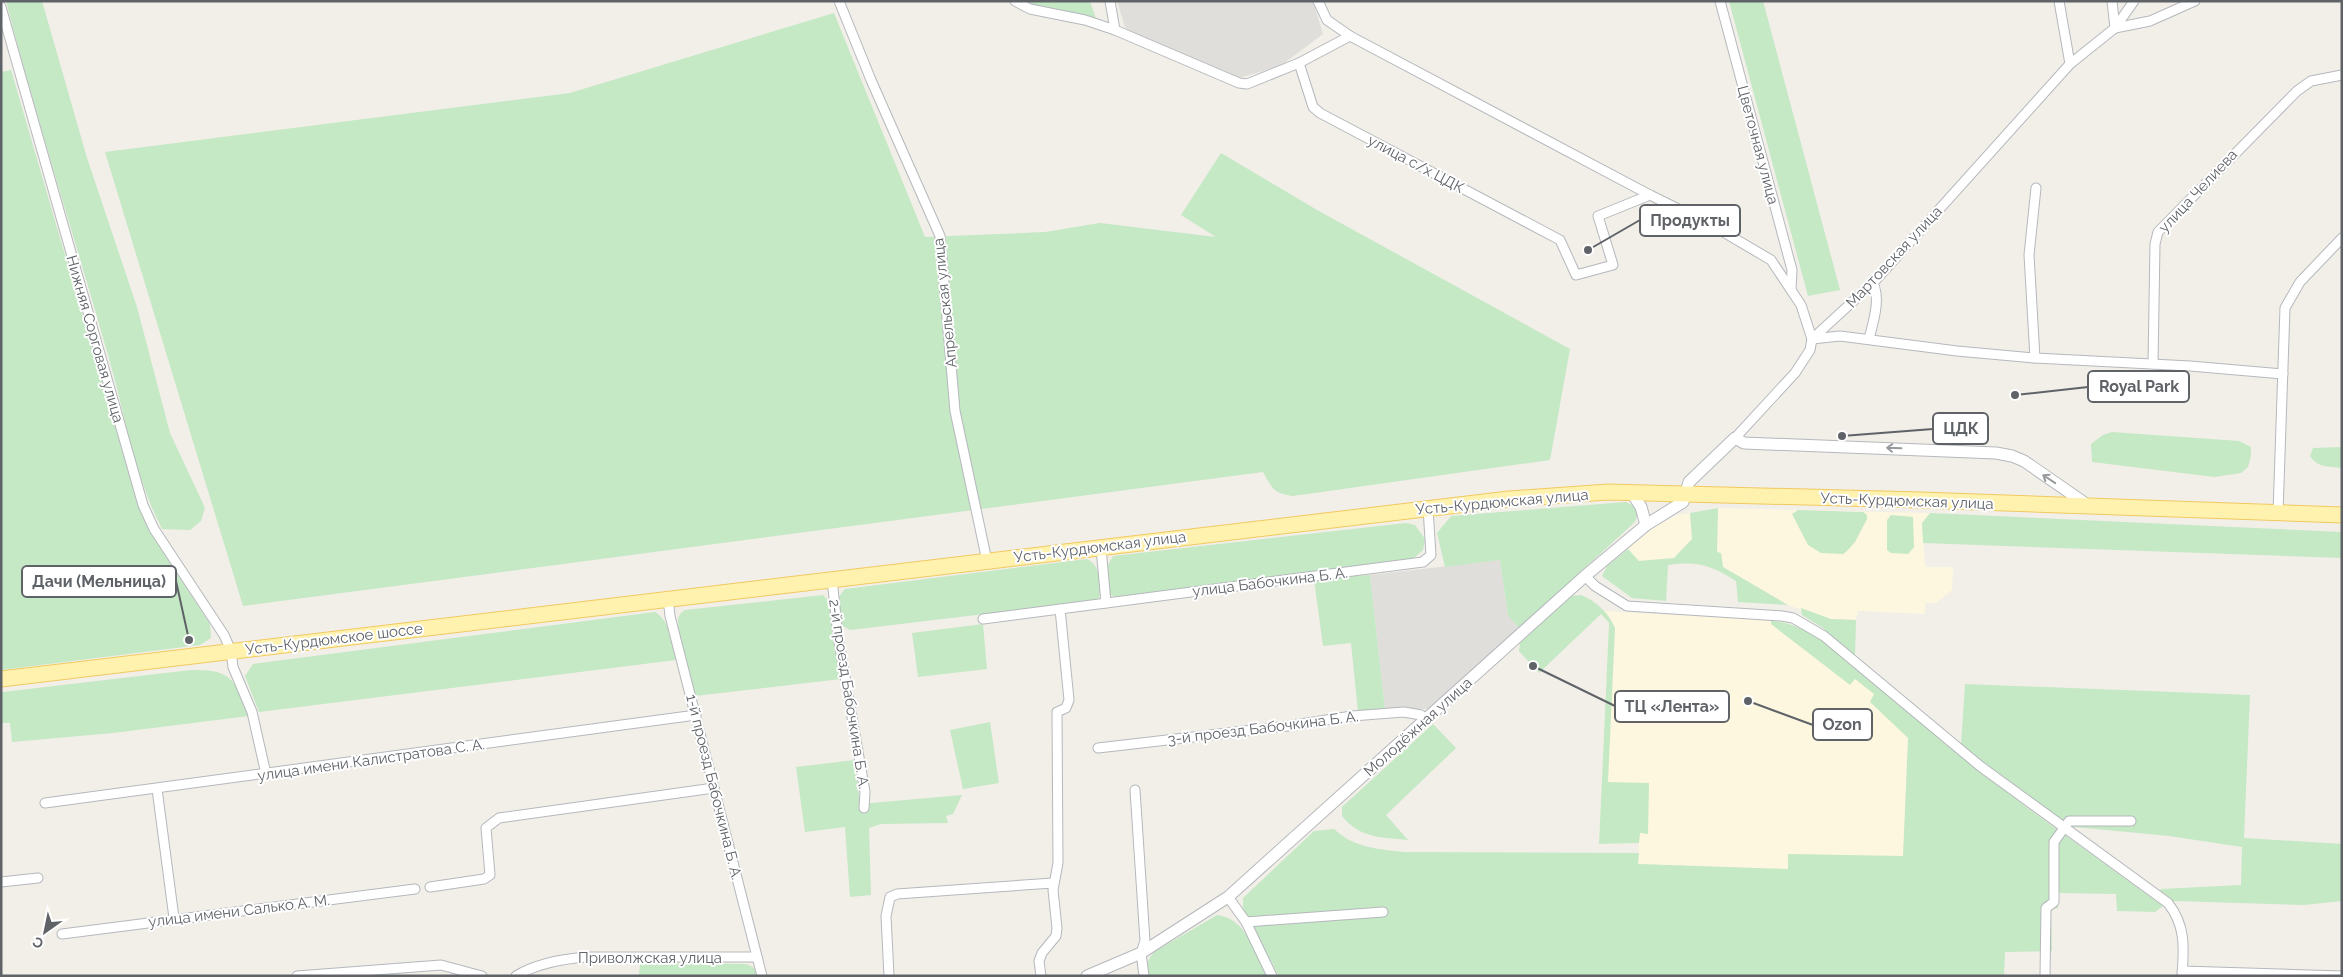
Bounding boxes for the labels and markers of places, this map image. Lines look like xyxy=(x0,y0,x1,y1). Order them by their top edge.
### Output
callout: Продукты xyxy=(1640,205,1740,236)
callout: Royal Park xyxy=(2088,371,2189,402)
callout: ЦДК xyxy=(1933,413,1988,444)
callout: Дачи (Мельница) xyxy=(22,566,176,597)
callout: ТЦ «Лента» xyxy=(1615,691,1729,722)
callout: Ozon xyxy=(1813,709,1872,740)

